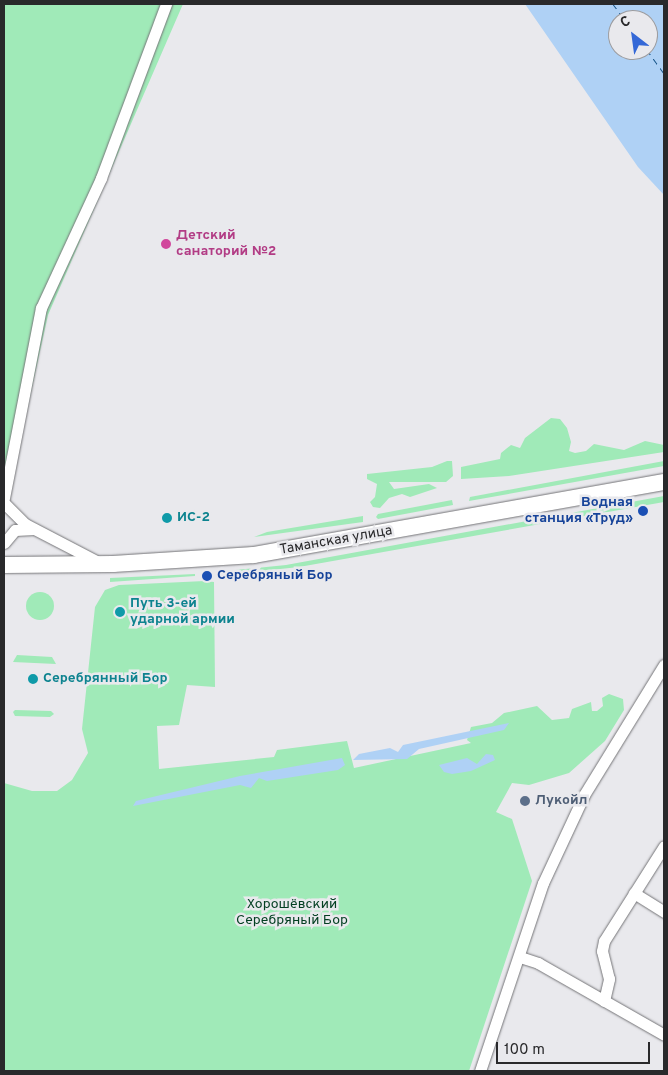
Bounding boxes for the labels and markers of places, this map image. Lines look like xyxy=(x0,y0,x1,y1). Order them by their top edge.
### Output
place label: Детский санаторий №2 xyxy=(176,228,276,260)
marker: Детский санаторий №2 xyxy=(160,238,172,250)
place label: Водная станция «Труд» xyxy=(525,495,633,528)
marker: Водная станция «Труд» xyxy=(637,505,649,517)
place label: ИС-2 xyxy=(177,510,210,526)
marker: ИС-2 xyxy=(161,512,173,524)
place label: Серебряный Бор xyxy=(217,568,333,584)
marker: Серебряный Бор xyxy=(201,570,213,582)
place label: Путь 3-ей ударной армии xyxy=(130,596,235,628)
marker: Путь 3-ей ударной армии xyxy=(114,606,126,618)
place label: Серебрянный Бор xyxy=(43,671,167,687)
marker: Серебрянный Бор xyxy=(27,673,39,685)
place label: Лукойл xyxy=(535,793,588,809)
marker: Лукойл xyxy=(519,795,531,807)

